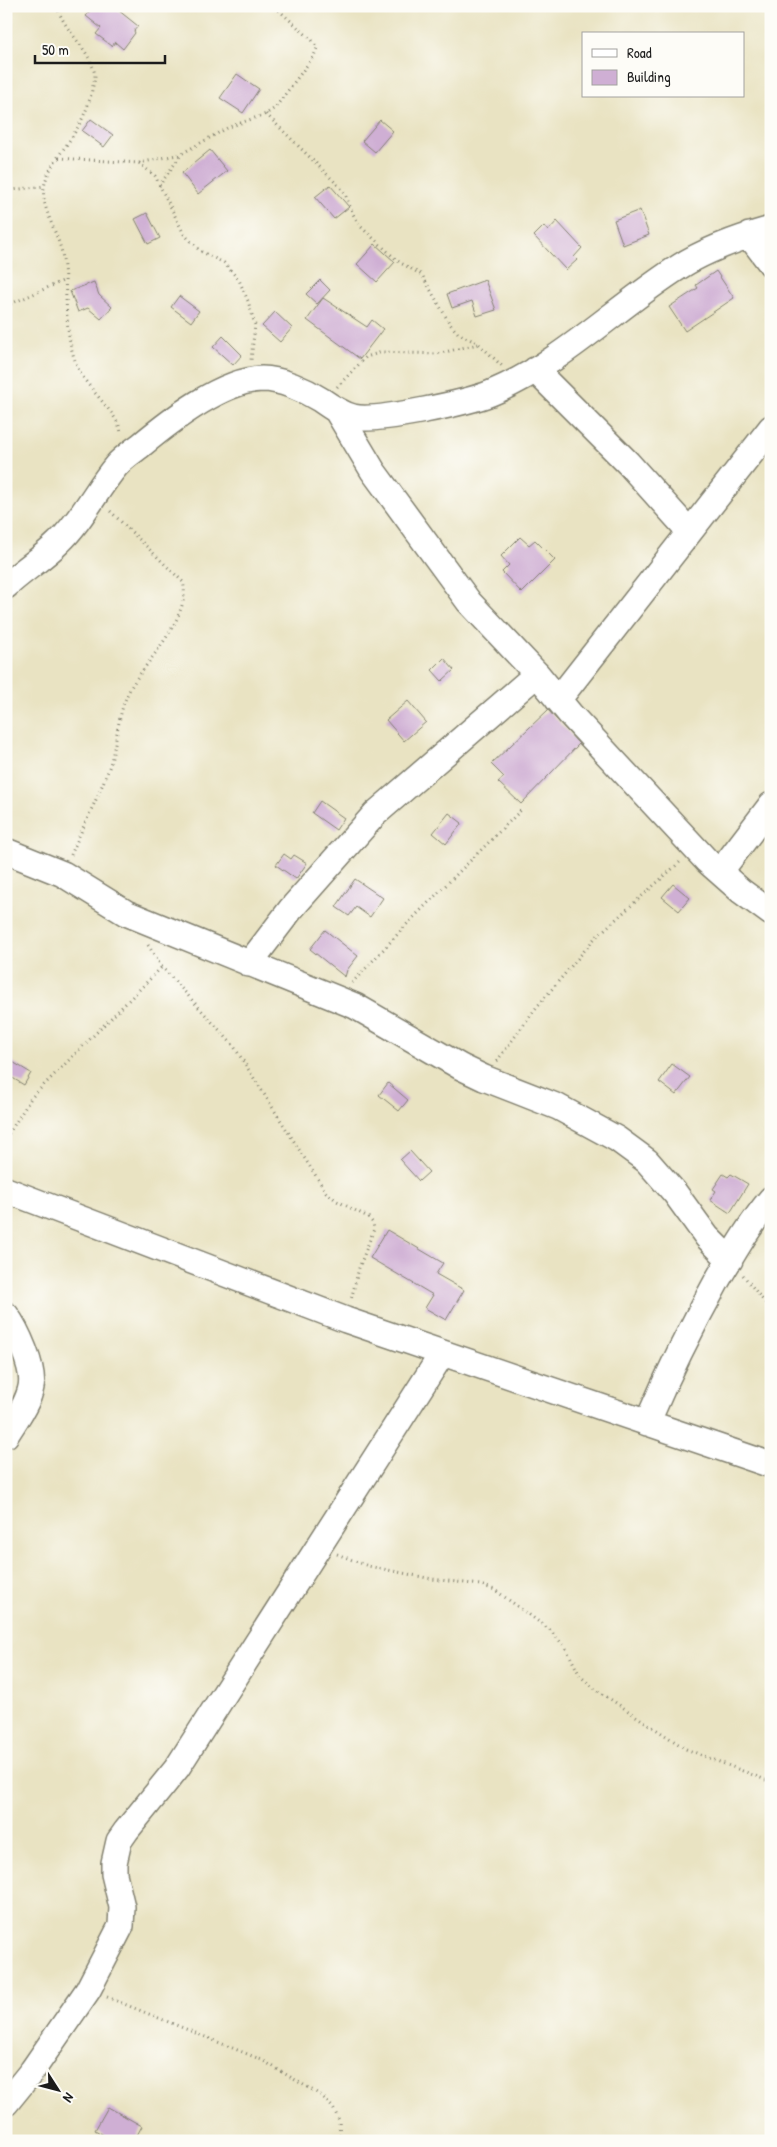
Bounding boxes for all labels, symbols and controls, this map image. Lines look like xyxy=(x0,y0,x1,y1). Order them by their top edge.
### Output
scale bar xyxy=(35,32,165,64)
legend xyxy=(582,32,744,98)
text: 50 m xyxy=(42,39,69,60)
text: Road xyxy=(627,42,652,63)
text: Building xyxy=(627,66,671,87)
north arrow xyxy=(32,2064,82,2114)
text: N xyxy=(59,2089,79,2107)

